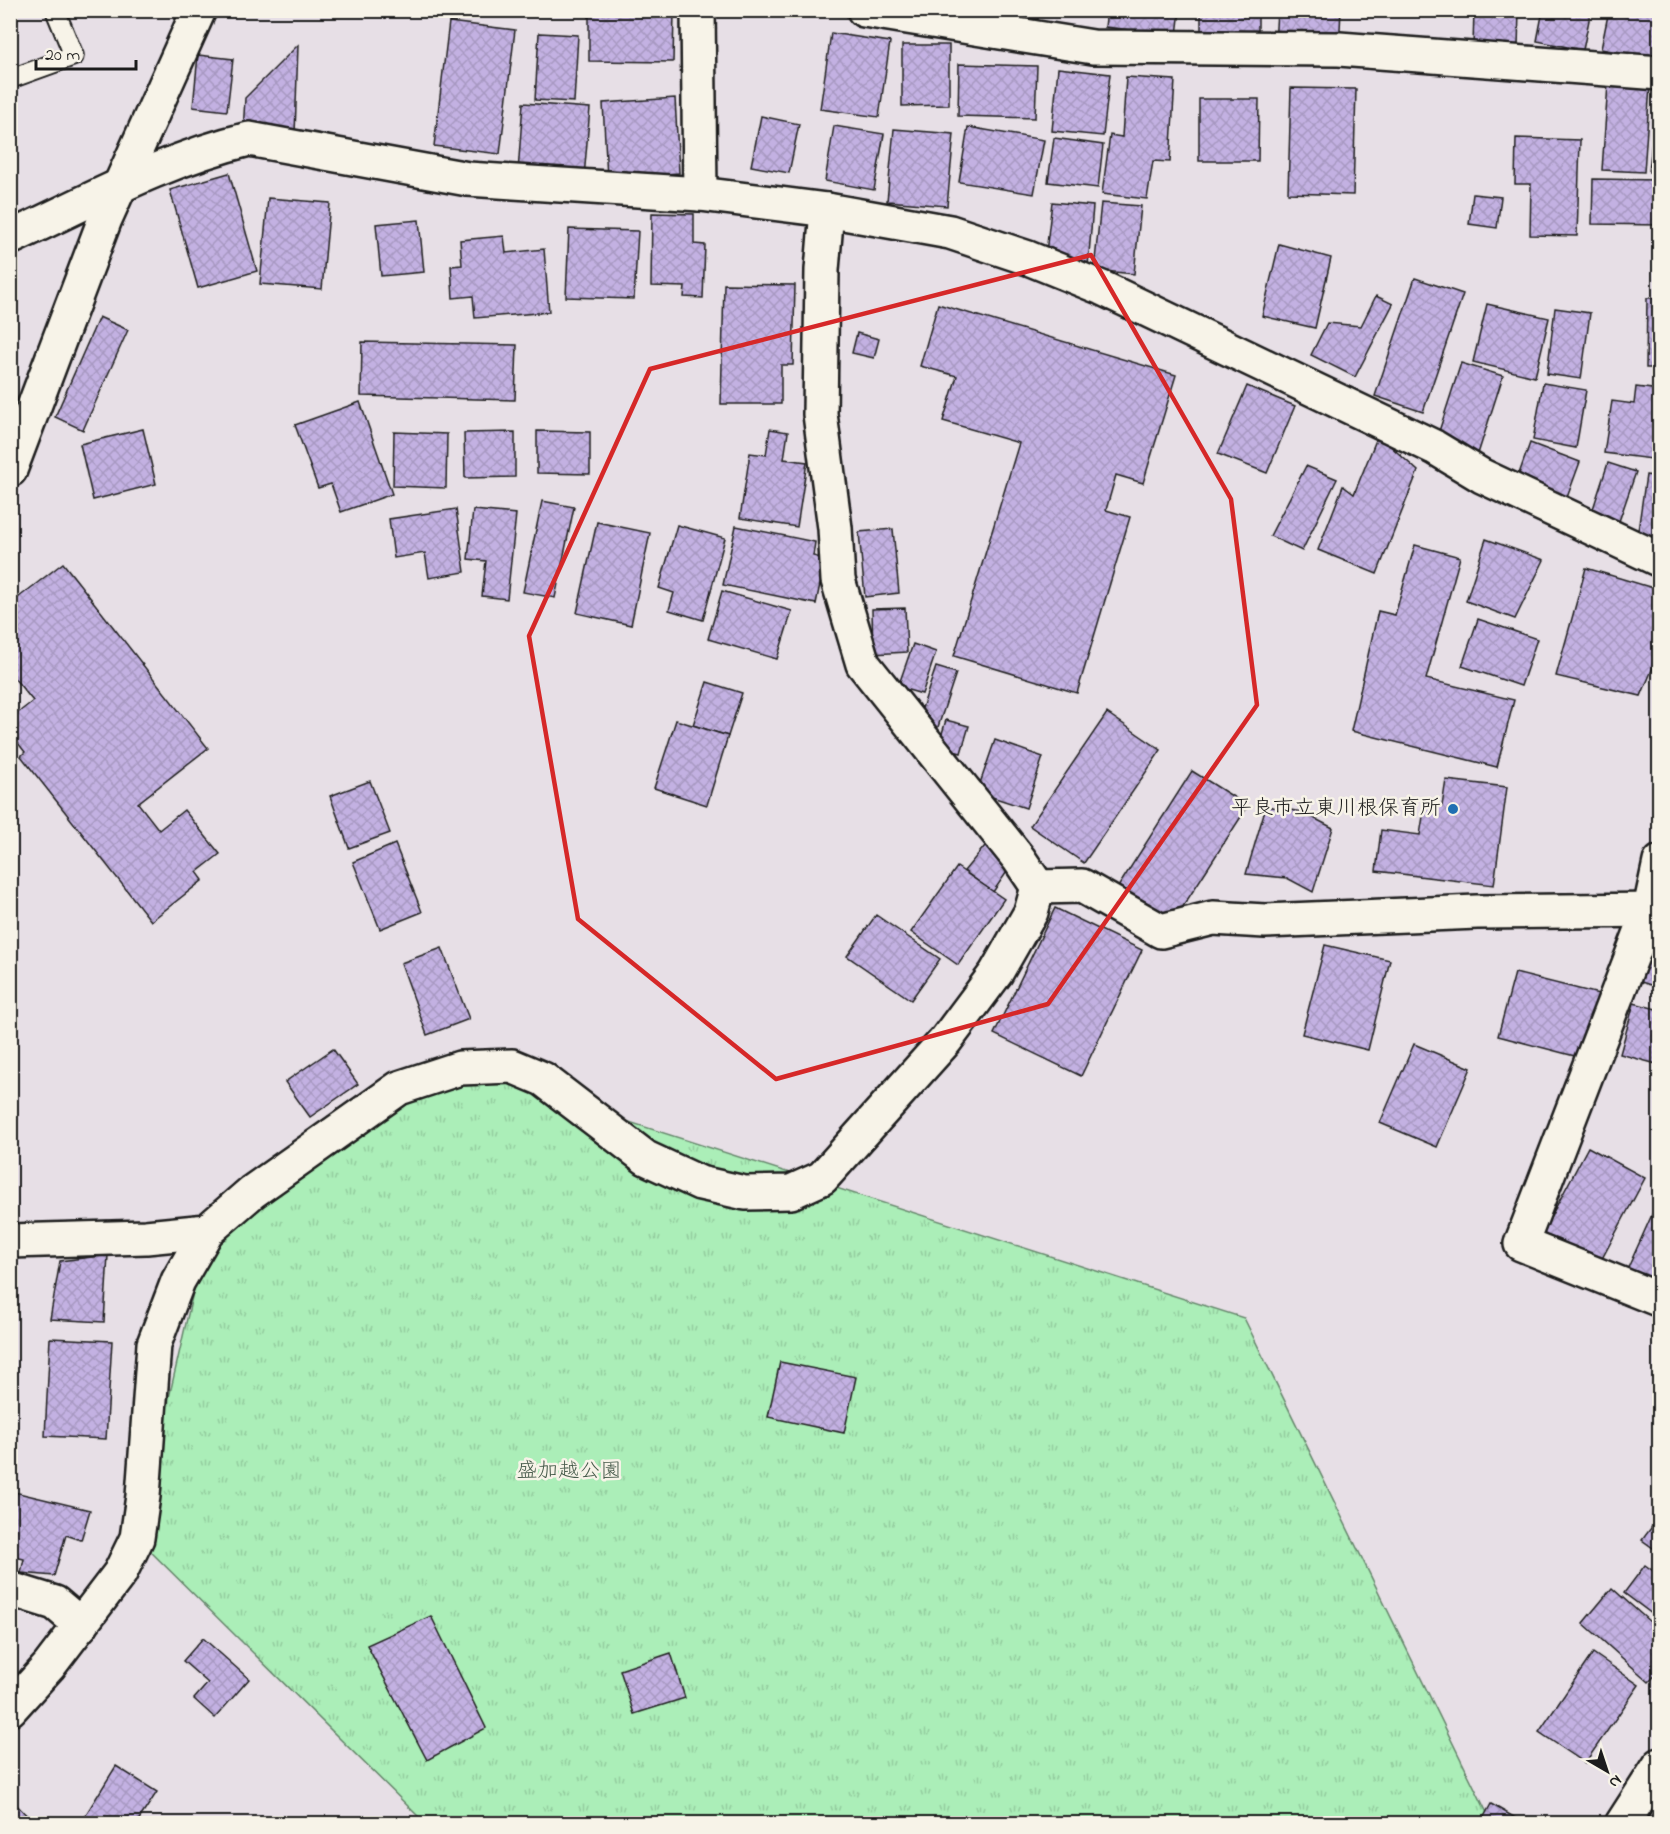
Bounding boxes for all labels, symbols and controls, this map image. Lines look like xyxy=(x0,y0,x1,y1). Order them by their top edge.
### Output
scale bar xyxy=(36,33,136,71)
text: 20 m xyxy=(45,43,80,69)
place label: 平良市立東川根保育所 xyxy=(1231,794,1441,824)
marker: 平良市立東川根保育所 xyxy=(1446,802,1460,816)
park label: 盛加越公園 xyxy=(517,1457,622,1487)
north arrow xyxy=(1577,1741,1637,1801)
text: N xyxy=(1603,1768,1627,1794)

